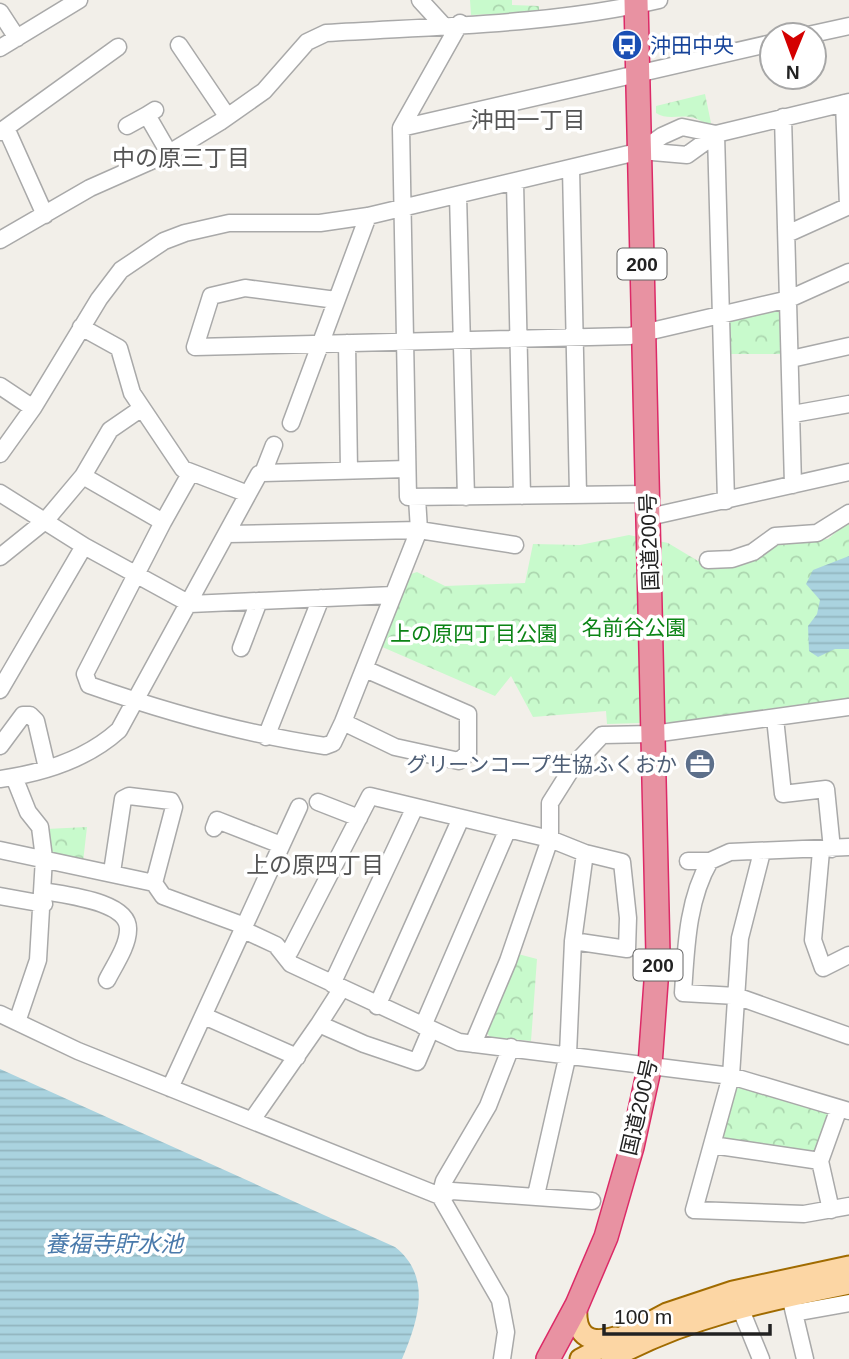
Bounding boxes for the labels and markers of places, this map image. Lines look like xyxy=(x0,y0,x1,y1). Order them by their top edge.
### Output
bus stop icon: 沖田中央 xyxy=(610,28,644,62)
place label: 沖田中央 xyxy=(650,34,734,57)
office icon: グリーンコープ生協ふくおか xyxy=(683,747,717,781)
place label: グリーンコープ生協ふくおか xyxy=(406,753,677,776)

